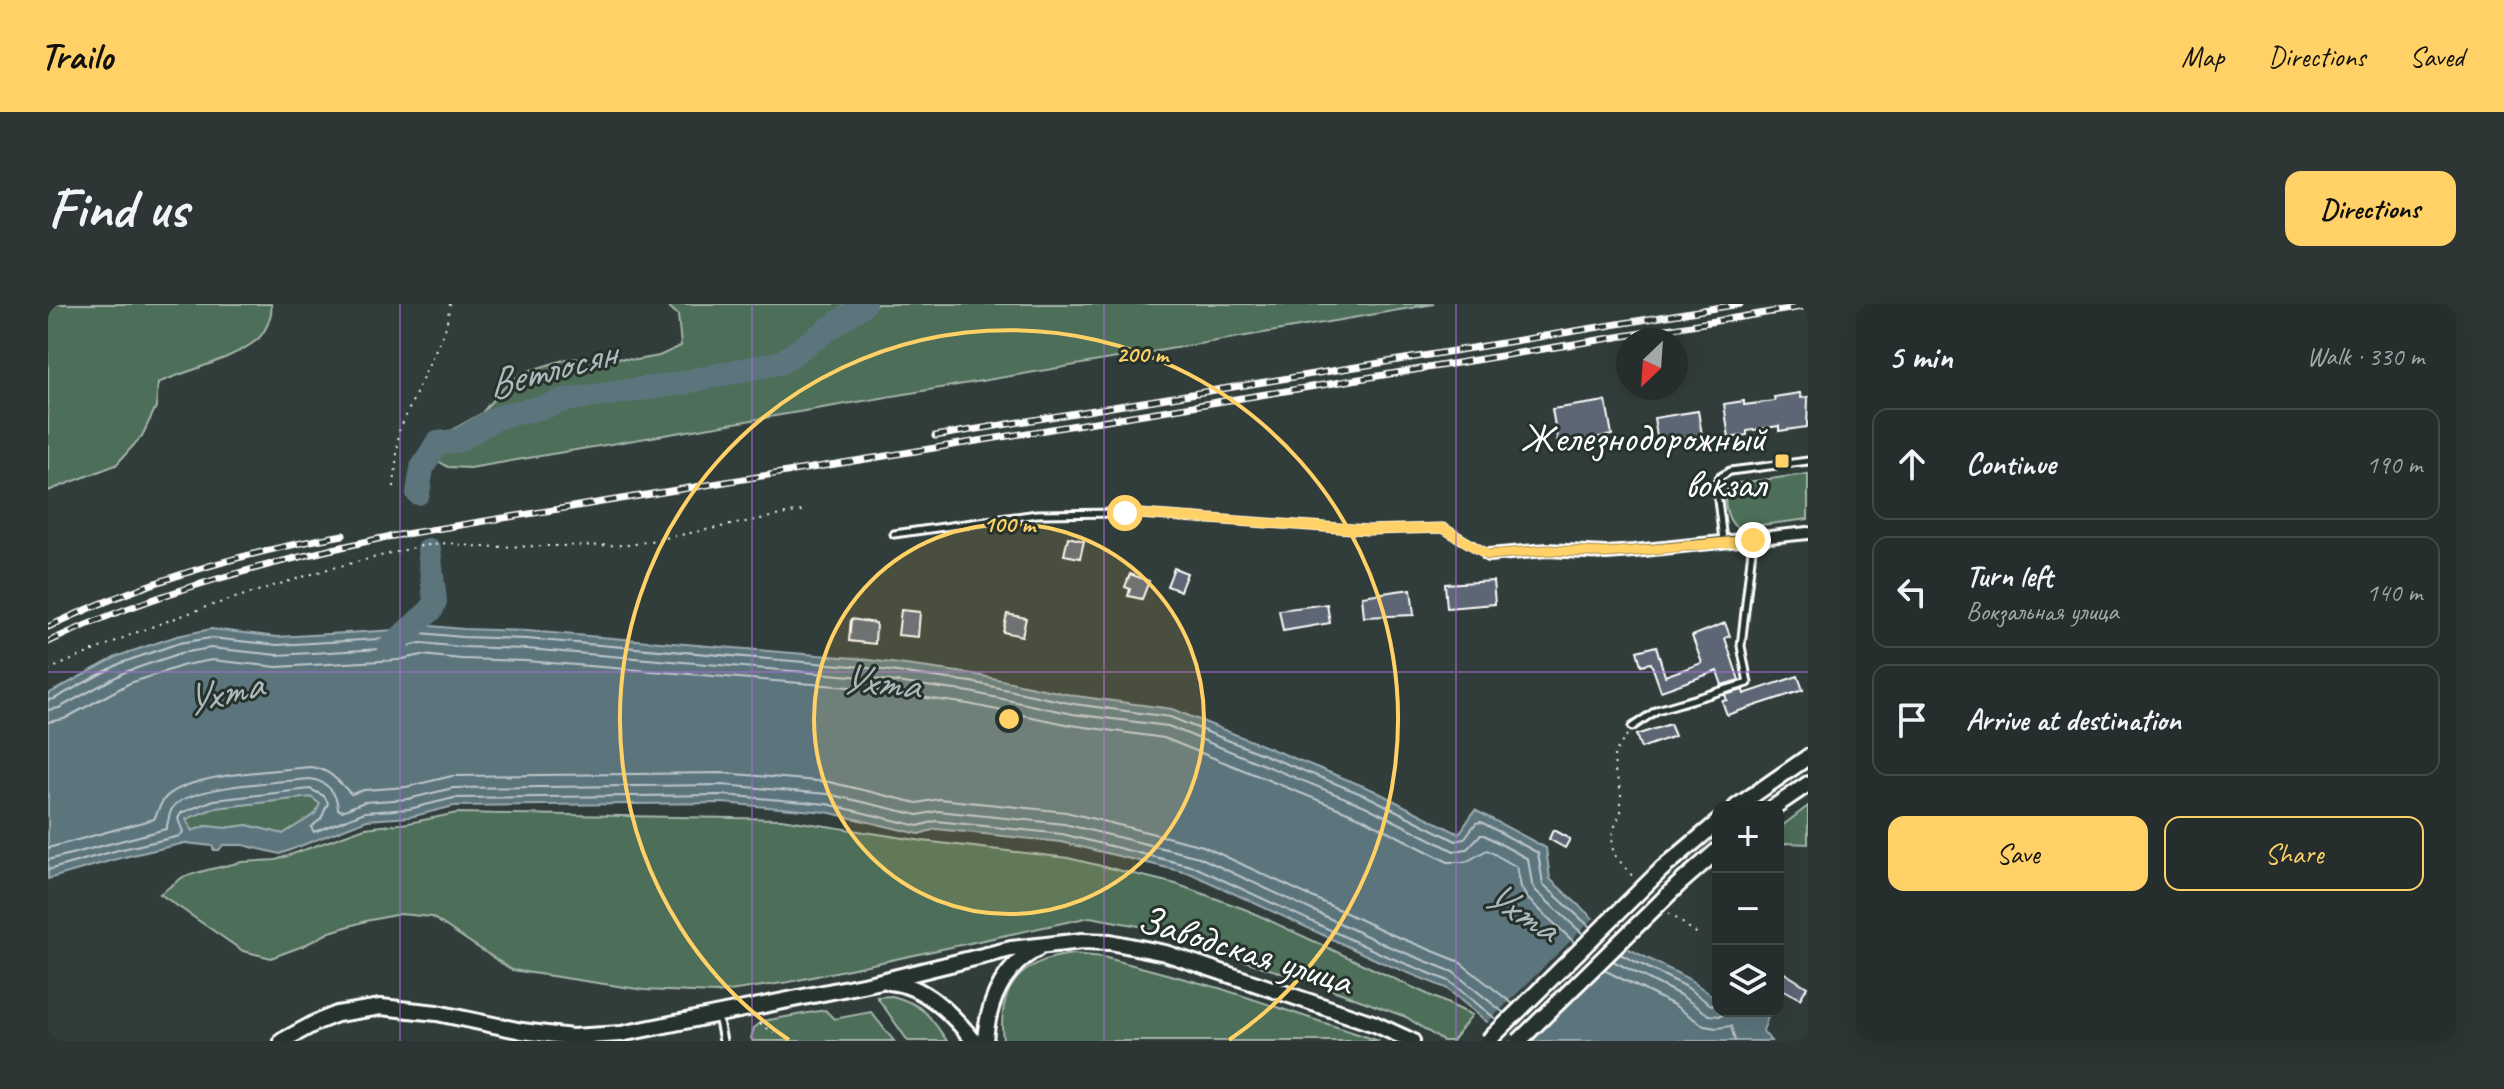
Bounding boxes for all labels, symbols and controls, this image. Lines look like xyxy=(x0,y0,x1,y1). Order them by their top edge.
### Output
text: Trailo xyxy=(40,33,113,80)
text: Map xyxy=(2181,39,2224,74)
text: Directions xyxy=(2268,39,2366,74)
text: Saved xyxy=(2410,39,2464,74)
button: Directions xyxy=(2285,171,2456,246)
text: Find us xyxy=(48,173,188,244)
water label: Ветлосян xyxy=(481,325,627,412)
north arrow xyxy=(1616,328,1688,400)
text: 5 min xyxy=(1888,335,1953,378)
text: 200 m xyxy=(1116,339,1170,369)
text: Walk · 330 m xyxy=(2307,340,2424,373)
place label: Железнодорожный вокзал xyxy=(1520,413,1769,509)
icon: ahead xyxy=(1890,442,1934,486)
text: Continue xyxy=(1966,445,2056,483)
text: 190 m xyxy=(2366,448,2422,481)
marker: Железнодорожный вокзал xyxy=(1773,452,1791,470)
route start xyxy=(1107,495,1143,531)
text: 100 m xyxy=(983,509,1037,539)
route end xyxy=(1735,522,1771,558)
text: Turn left xyxy=(1966,557,2053,595)
icon: left xyxy=(1890,570,1934,614)
text: 140 m xyxy=(2366,576,2422,609)
text: Вокзальная улица xyxy=(1966,595,2119,628)
water label: Ухта xyxy=(839,652,925,712)
water label: Ухта xyxy=(179,657,271,728)
icon: arrive xyxy=(1890,698,1934,742)
text: Arrive at destination xyxy=(1966,701,2181,739)
centre of rings xyxy=(995,705,1023,733)
map controls xyxy=(1712,801,1784,1017)
button: + xyxy=(1712,801,1784,873)
button: Save xyxy=(1888,816,2148,891)
button: Share xyxy=(2164,816,2424,891)
water label: Ухта xyxy=(1474,868,1571,956)
button: − xyxy=(1712,873,1784,945)
street label: Заводская улица xyxy=(1132,894,1361,1007)
button: layers xyxy=(1712,945,1784,1017)

